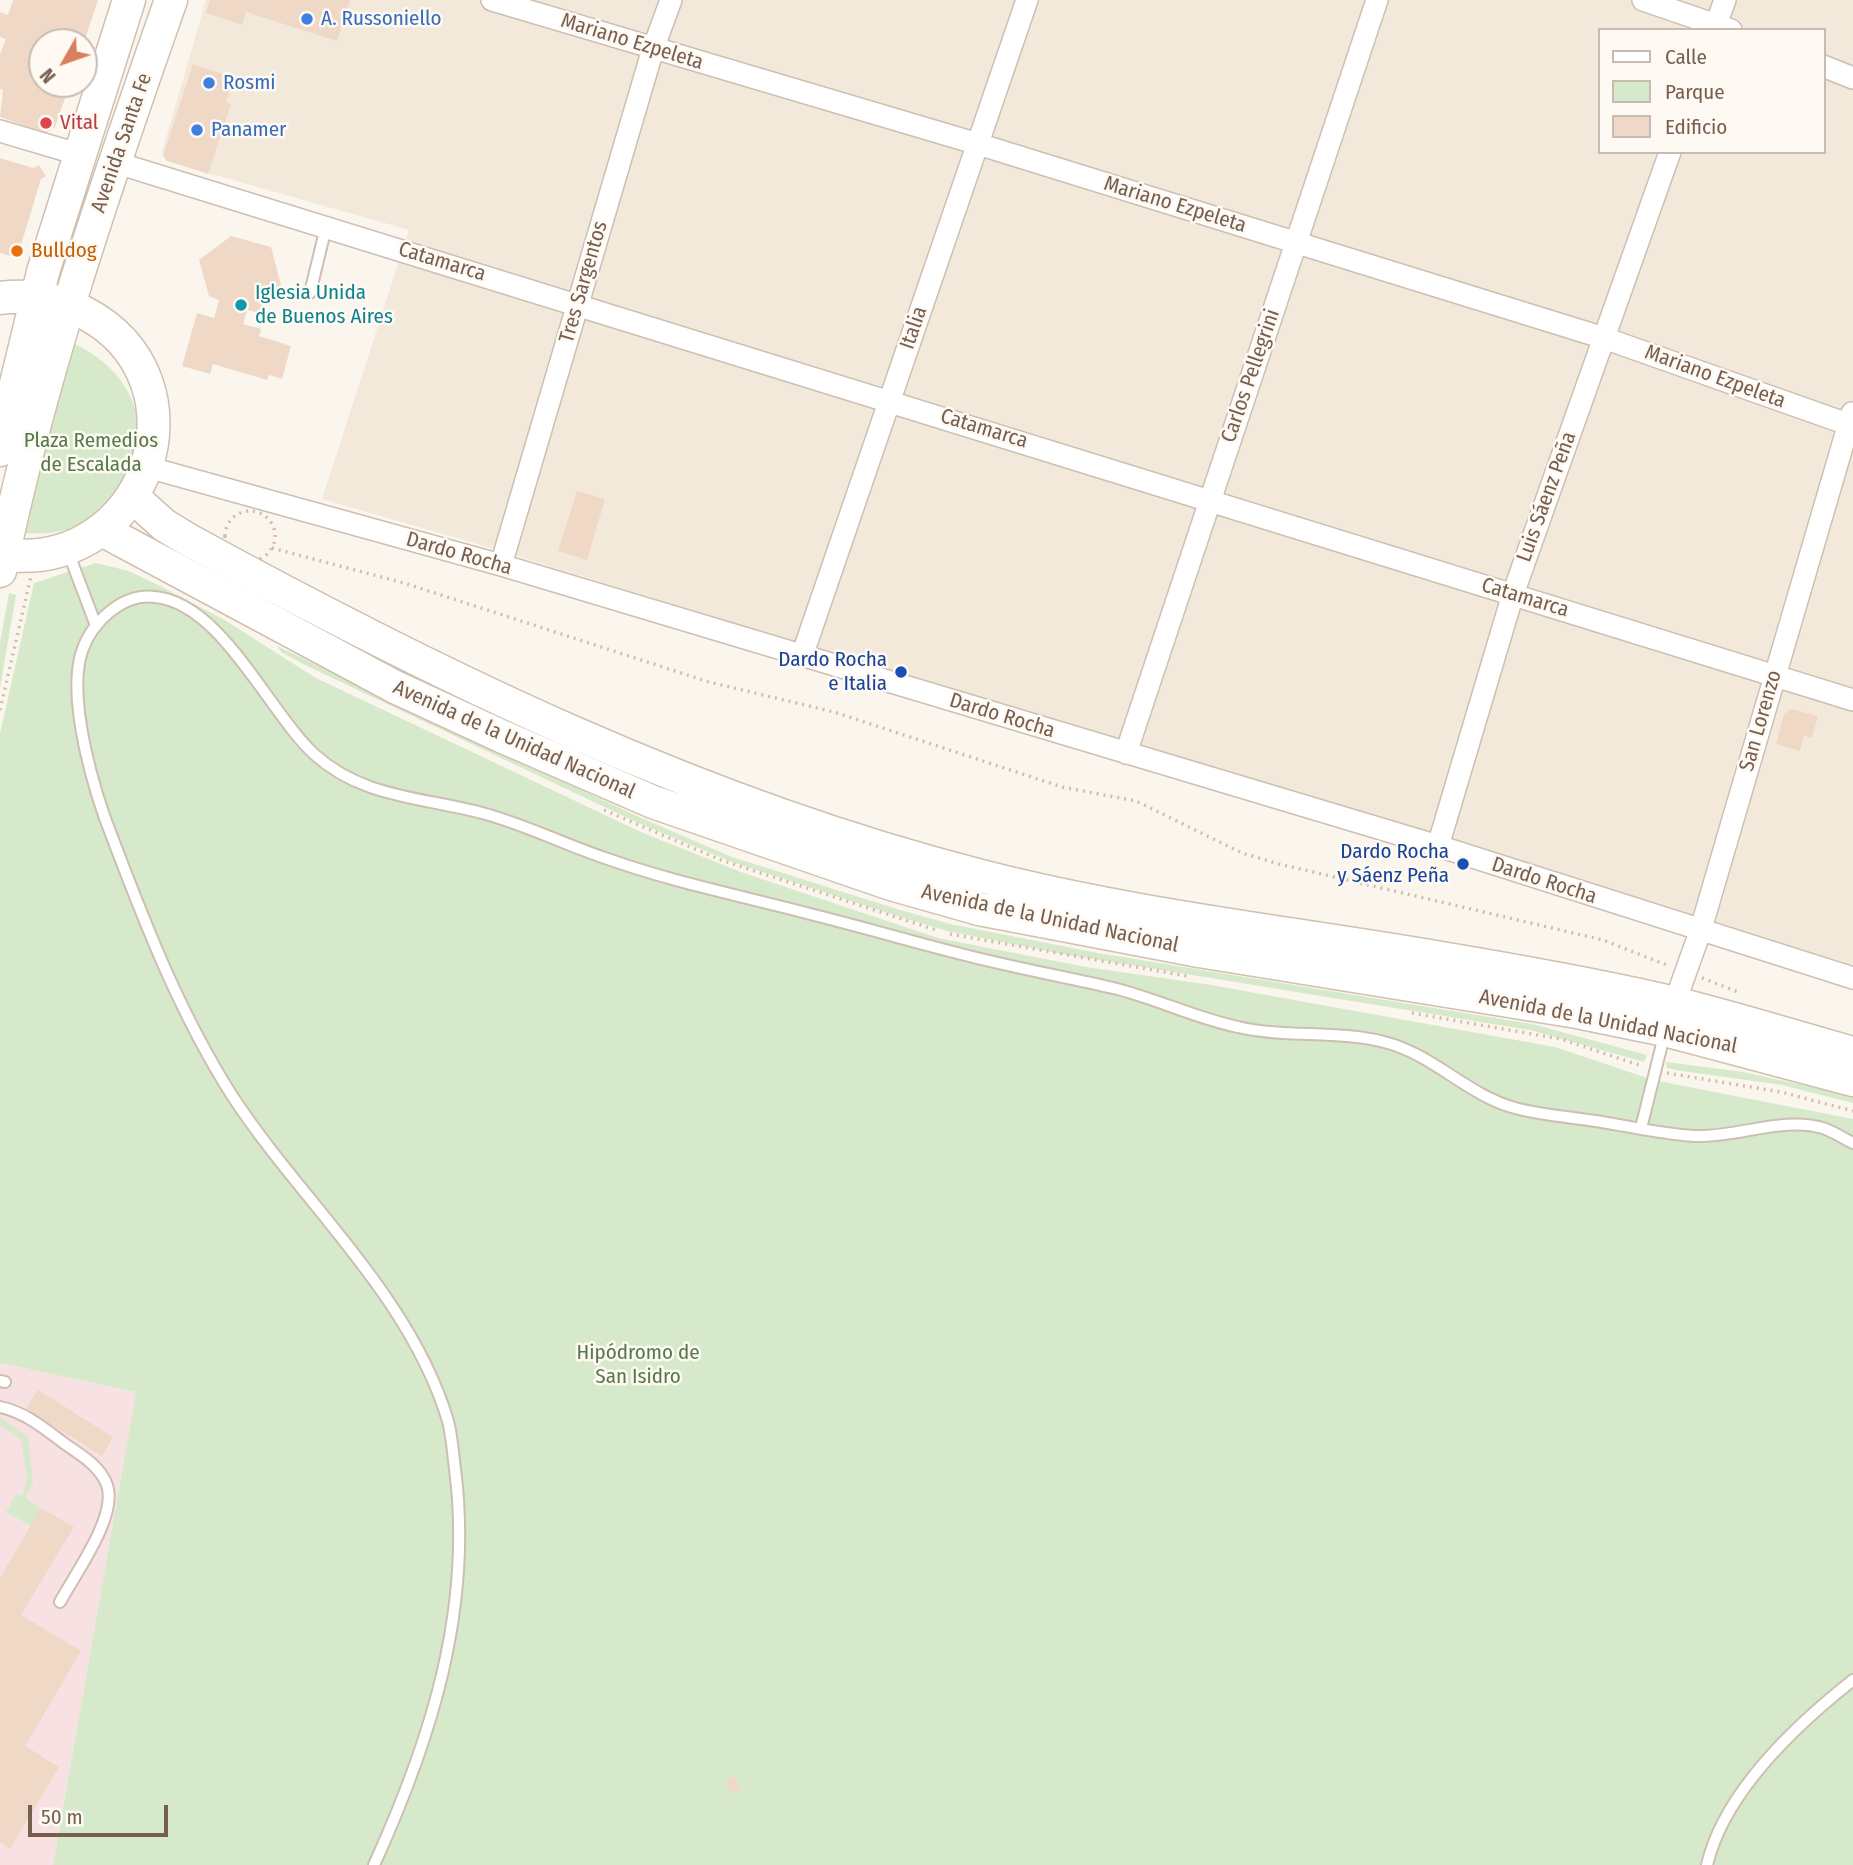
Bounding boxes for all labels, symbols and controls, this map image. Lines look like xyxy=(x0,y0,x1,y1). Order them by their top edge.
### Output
place label: A. Russoniello xyxy=(321,6,441,32)
street label: Mariano Ezpeleta xyxy=(558,8,706,76)
marker: A. Russoniello xyxy=(299,11,315,27)
north arrow xyxy=(28,28,98,98)
legend xyxy=(1598,28,1825,154)
text: Calle xyxy=(1665,44,1707,70)
text: N xyxy=(36,64,61,87)
street label: Avenida Santa Fe xyxy=(86,70,158,216)
place label: Rosmi xyxy=(223,70,276,96)
marker: Rosmi xyxy=(201,75,217,91)
text: Parque xyxy=(1665,79,1725,105)
place label: Vital xyxy=(60,110,98,136)
text: Edificio xyxy=(1665,114,1727,140)
marker: Vital xyxy=(38,115,54,131)
place label: Panamer xyxy=(211,117,286,143)
marker: Panamer xyxy=(189,122,205,138)
street label: Mariano Ezpeleta xyxy=(1101,171,1249,239)
street label: Tres Sargentos xyxy=(555,218,613,346)
street label: Catamarca xyxy=(395,237,489,287)
place label: Bulldog xyxy=(31,238,97,264)
marker: Bulldog xyxy=(9,243,25,259)
place label: Iglesia Unida de Buenos Aires xyxy=(255,280,393,330)
marker: Iglesia Unida de Buenos Aires xyxy=(233,297,249,313)
street label: Italia xyxy=(895,303,933,353)
street label: Carlos Pellegrini xyxy=(1216,306,1286,446)
street label: Mariano Ezpeleta xyxy=(1641,340,1789,414)
street label: Catamarca xyxy=(937,404,1031,454)
park label: Plaza Remedios de Escalada xyxy=(24,428,158,478)
street label: Luis Sáenz Peña xyxy=(1512,428,1582,566)
street label: Dardo Rocha xyxy=(403,527,515,581)
street label: Catamarca xyxy=(1478,573,1572,623)
place label: Dardo Rocha e Italia xyxy=(778,647,887,697)
marker: Dardo Rocha e Italia xyxy=(893,664,909,680)
street label: San Lorenzo xyxy=(1735,668,1787,774)
street label: Avenida de la Unidad Nacional xyxy=(389,675,639,805)
street label: Dardo Rocha xyxy=(946,688,1058,744)
place label: Dardo Rocha y Sáenz Peña xyxy=(1337,839,1449,889)
street label: Dardo Rocha xyxy=(1488,852,1600,910)
marker: Dardo Rocha y Sáenz Peña xyxy=(1455,856,1471,872)
street label: Avenida de la Unidad Nacional xyxy=(919,879,1181,959)
street label: Avenida de la Unidad Nacional xyxy=(1477,985,1739,1059)
park label: Hipódromo de San Isidro xyxy=(576,1340,700,1390)
scale bar xyxy=(32,1792,172,1836)
text: 50 m xyxy=(41,1804,83,1830)

